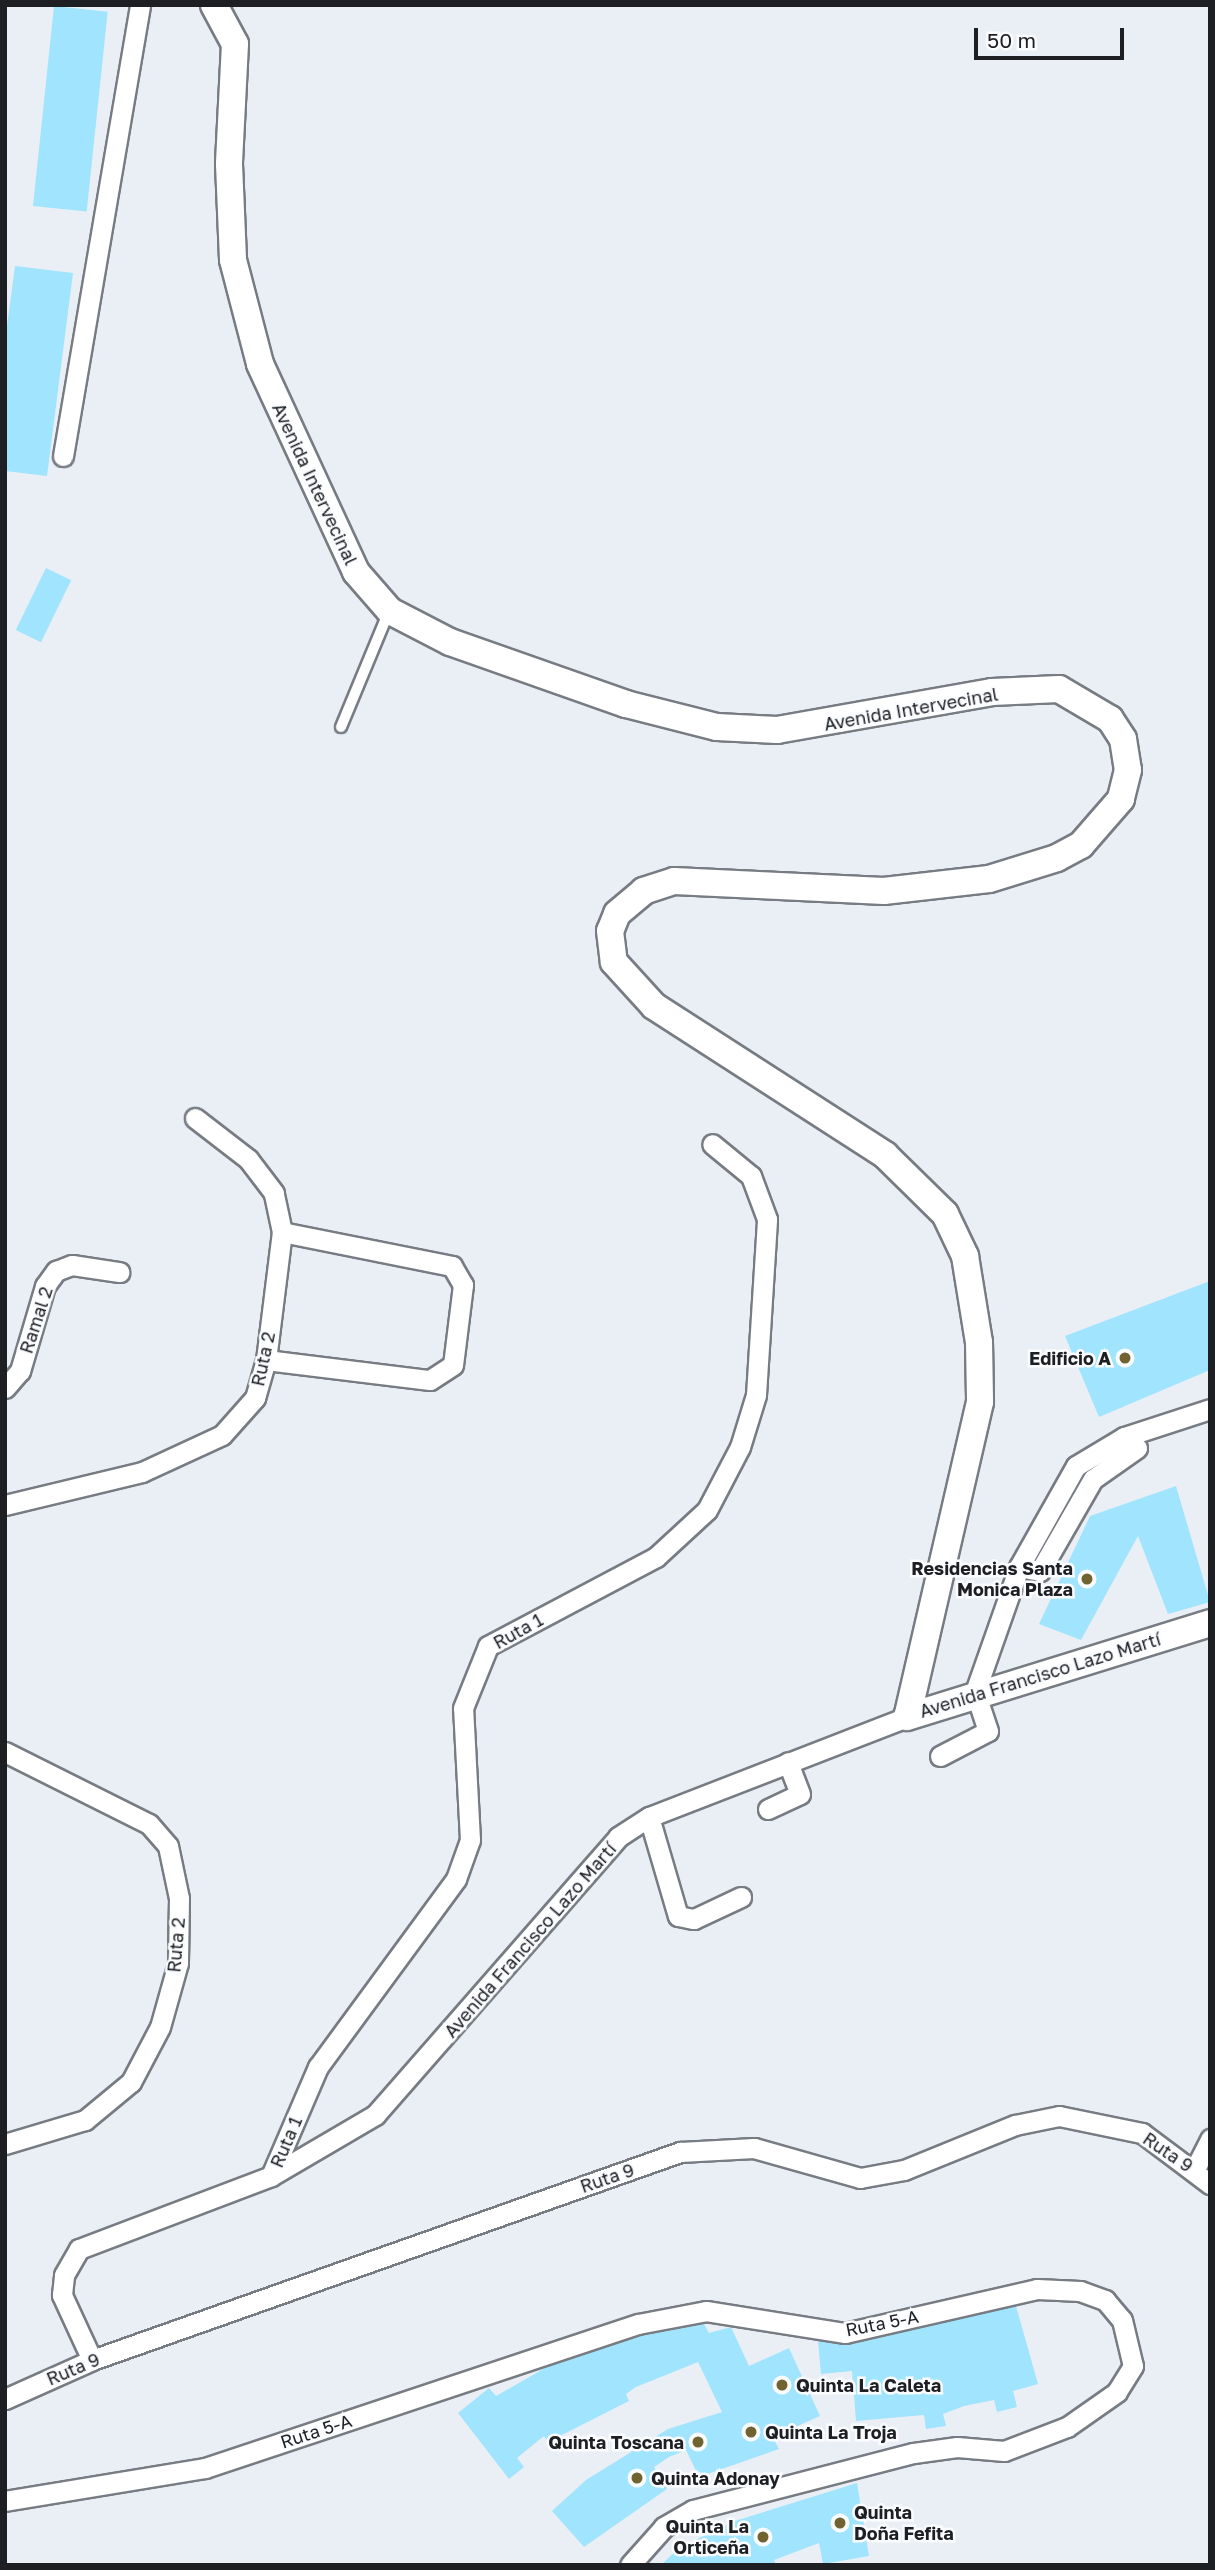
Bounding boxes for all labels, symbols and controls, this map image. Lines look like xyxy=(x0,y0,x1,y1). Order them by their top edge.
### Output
scale bar xyxy=(977,14,1128,58)
text: 50 m xyxy=(987,27,1036,53)
street label: Avenida Intervecinal xyxy=(268,400,362,568)
street label: Avenida Intervecinal xyxy=(822,683,1000,735)
street label: Ramal 2 xyxy=(15,1284,57,1356)
street label: Ruta 2 xyxy=(247,1330,279,1388)
place label: Edificio A xyxy=(1029,1347,1111,1369)
marker: Edificio A xyxy=(1117,1350,1133,1366)
place label: Residencias Santa Monica Plaza xyxy=(911,1558,1073,1600)
marker: Residencias Santa Monica Plaza xyxy=(1079,1571,1095,1587)
street label: Ruta 1 xyxy=(489,1609,547,1653)
street label: Avenida Francisco Lazo Martí xyxy=(917,1628,1163,1722)
street label: Avenida Francisco Lazo Martí xyxy=(440,1838,620,2042)
street label: Ruta 2 xyxy=(163,1917,189,1973)
street label: Ruta 1 xyxy=(266,2113,306,2171)
street label: Ruta 9 xyxy=(1139,2128,1197,2176)
street label: Ruta 9 xyxy=(577,2159,637,2197)
street label: Ruta 5-A xyxy=(844,2305,920,2341)
street label: Ruta 9 xyxy=(43,2348,103,2390)
place label: Quinta La Caleta xyxy=(796,2374,941,2396)
marker: Quinta La Caleta xyxy=(774,2377,790,2393)
street label: Ruta 5-A xyxy=(277,2409,355,2453)
place label: Quinta La Troja xyxy=(765,2421,897,2443)
marker: Quinta La Troja xyxy=(743,2424,759,2440)
place label: Quinta Toscana xyxy=(548,2431,684,2453)
marker: Quinta Toscana xyxy=(690,2434,706,2450)
place label: Quinta Adonay xyxy=(651,2467,780,2489)
marker: Quinta Adonay xyxy=(629,2470,645,2486)
place label: Quinta Doña Fefita xyxy=(854,2502,954,2544)
marker: Quinta Doña Fefita xyxy=(832,2515,848,2531)
place label: Quinta La Orticeña xyxy=(666,2516,749,2558)
marker: Quinta La Orticeña xyxy=(755,2529,771,2545)

